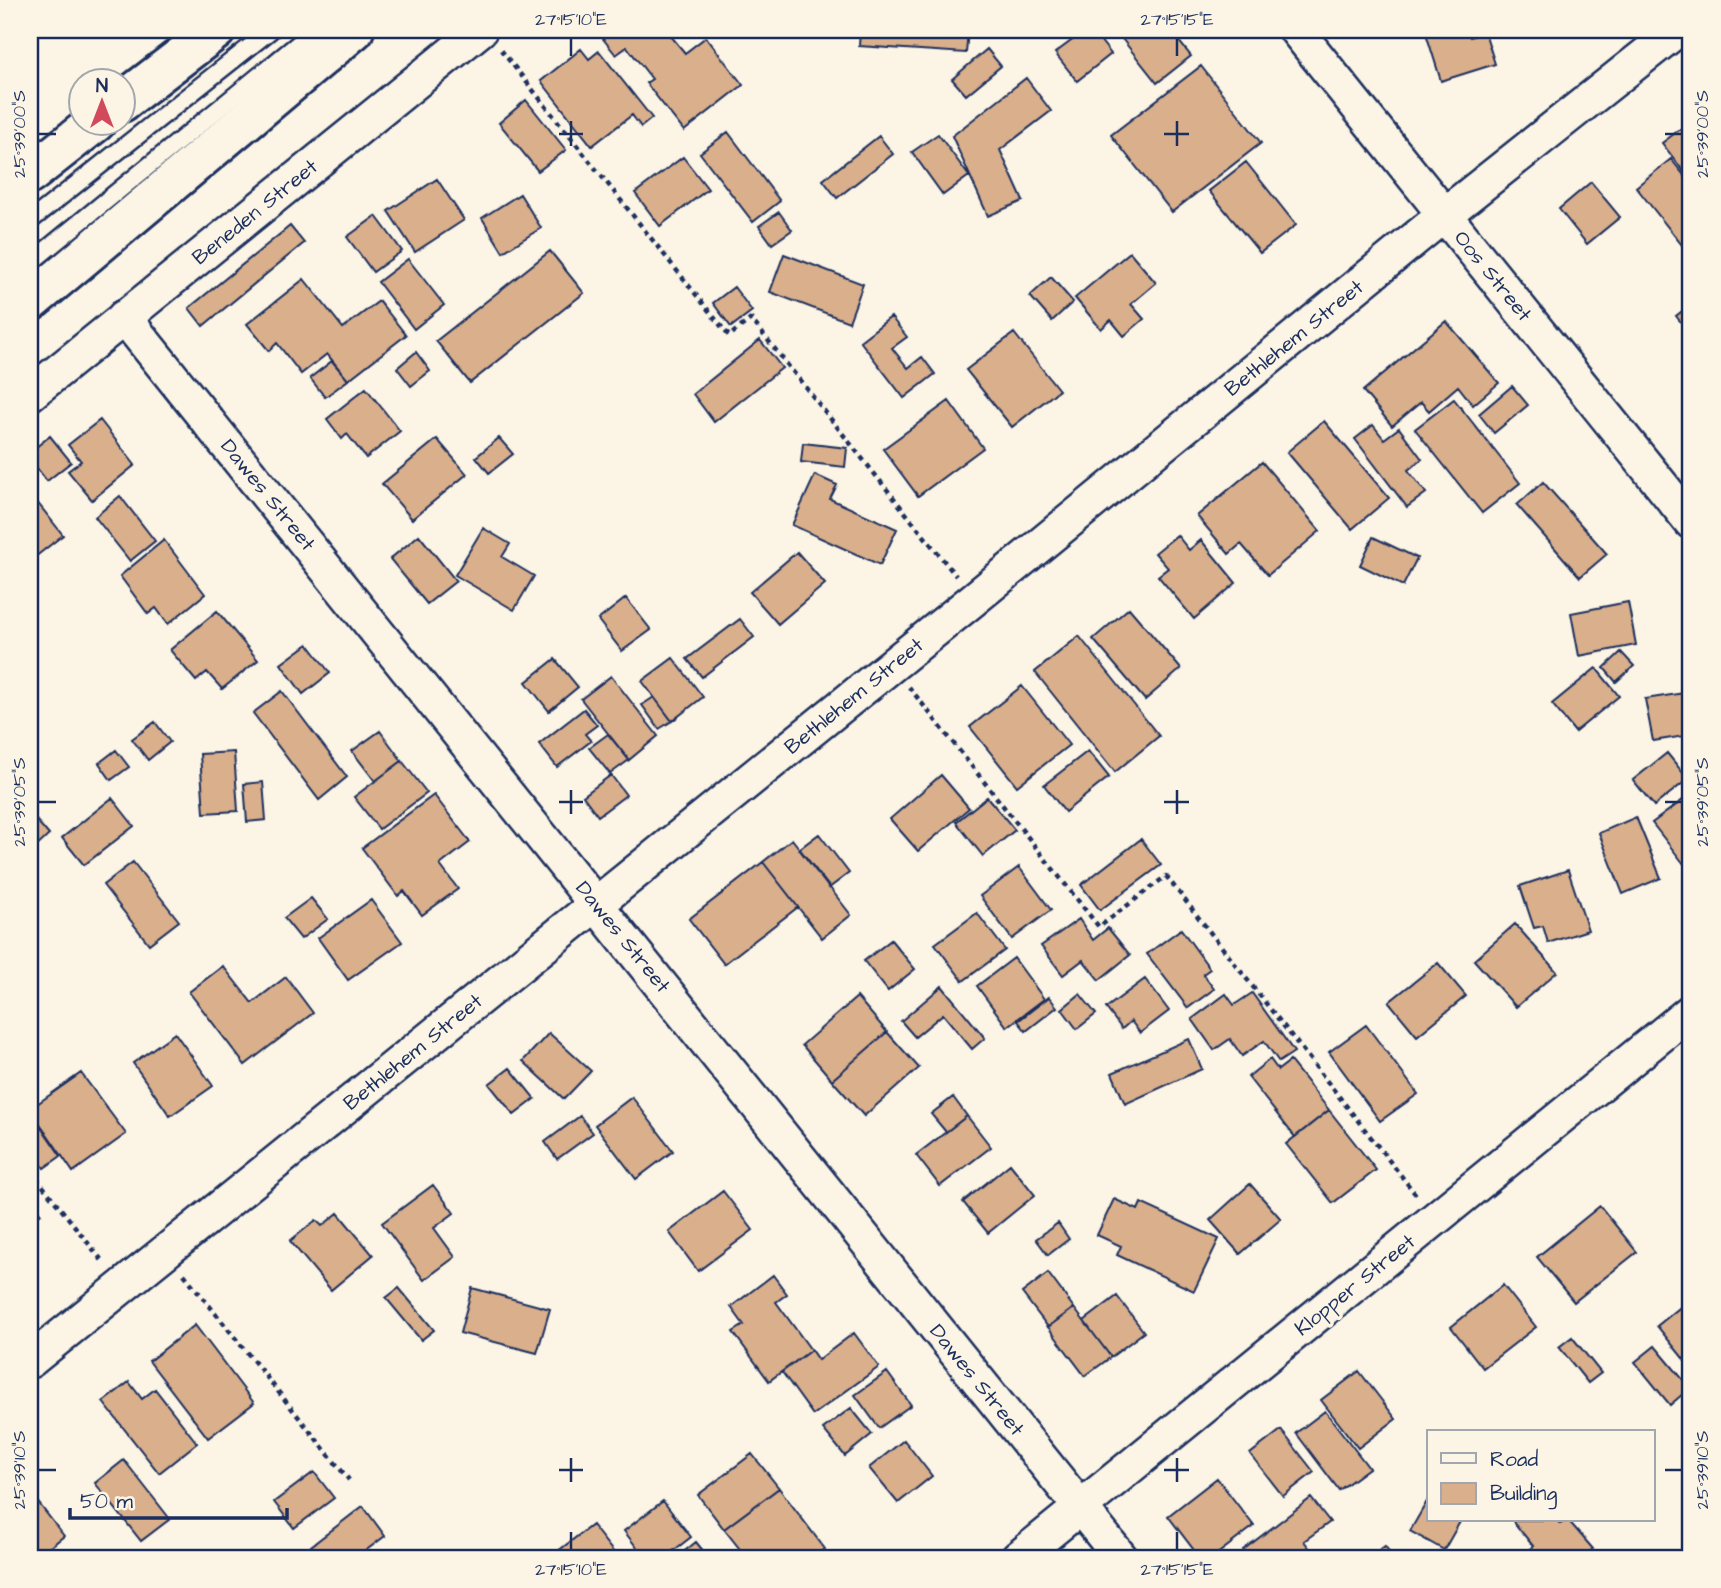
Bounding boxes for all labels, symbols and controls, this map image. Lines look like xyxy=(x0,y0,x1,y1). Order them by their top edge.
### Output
text: 27°15'10"E xyxy=(535,7,607,32)
text: 27°15'15"E xyxy=(1140,7,1214,32)
north arrow xyxy=(66,66,136,136)
text: N xyxy=(96,73,108,100)
text: 25°39'00"S xyxy=(7,90,32,178)
text: 25°39'00"S xyxy=(1690,90,1715,178)
street label: Beneden Street xyxy=(186,152,324,272)
street label: Oos Street xyxy=(1447,224,1539,328)
street label: Bethlehem Street xyxy=(1218,273,1370,403)
street label: Dawes Street xyxy=(214,433,322,558)
street label: Bethlehem Street xyxy=(778,631,930,761)
text: 25°39'05"S xyxy=(7,757,32,847)
text: 25°39'05"S xyxy=(1690,757,1715,847)
street label: Dawes Street xyxy=(569,875,677,1000)
street label: Bethlehem Street xyxy=(337,987,489,1117)
street label: Klopper Street xyxy=(1289,1227,1422,1343)
street label: Dawes Street xyxy=(923,1318,1031,1443)
legend xyxy=(1427,1430,1654,1522)
text: 25°39'10"S xyxy=(7,1431,32,1509)
text: 25°39'10"S xyxy=(1690,1431,1715,1509)
text: Road xyxy=(1490,1445,1538,1474)
scale bar xyxy=(70,1476,287,1520)
text: Building xyxy=(1490,1479,1558,1510)
text: 50 m xyxy=(80,1487,134,1516)
text: 27°15'10"E xyxy=(535,1557,607,1582)
text: 27°15'15"E xyxy=(1140,1557,1214,1582)

